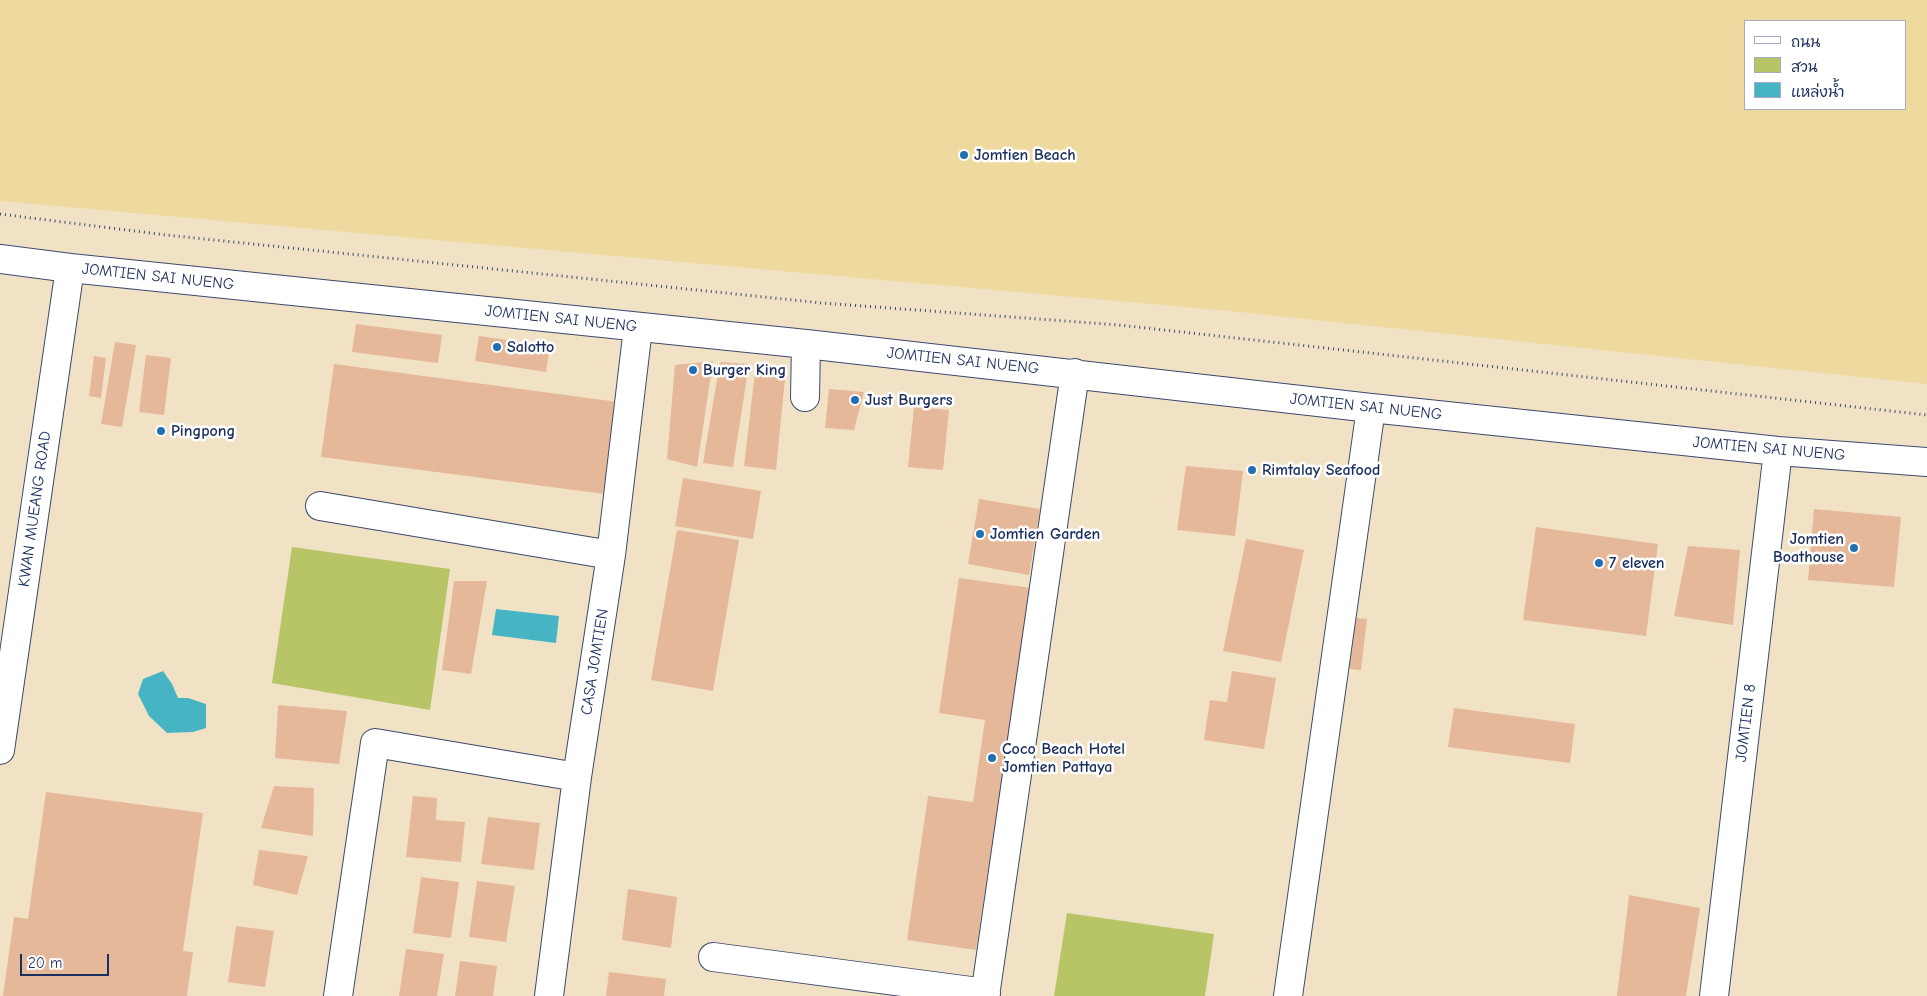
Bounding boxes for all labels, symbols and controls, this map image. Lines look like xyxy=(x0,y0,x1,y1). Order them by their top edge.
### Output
legend xyxy=(1744,20,1907,110)
text: ถนน xyxy=(1791,33,1820,51)
text: สวน xyxy=(1791,58,1818,76)
text: แหล่งน้ำ xyxy=(1791,83,1845,101)
place label: Jomtien Beach xyxy=(974,145,1076,165)
marker: Jomtien Beach xyxy=(958,149,970,161)
street label: JOMTIEN SAI NUENG xyxy=(81,259,235,295)
street label: JOMTIEN SAI NUENG xyxy=(484,301,638,337)
place label: Salotto xyxy=(507,337,554,357)
marker: Salotto xyxy=(491,341,503,353)
street label: JOMTIEN SAI NUENG xyxy=(886,343,1040,379)
place label: Burger King xyxy=(703,360,786,380)
marker: Burger King xyxy=(687,364,699,376)
street label: JOMTIEN SAI NUENG xyxy=(1289,389,1443,425)
place label: Just Burgers xyxy=(865,390,952,410)
marker: Just Burgers xyxy=(849,394,861,406)
place label: Pingpong xyxy=(171,421,235,441)
marker: Pingpong xyxy=(155,425,167,437)
street label: KWAN MUEANG ROAD xyxy=(15,430,55,588)
street label: JOMTIEN SAI NUENG xyxy=(1692,433,1846,465)
place label: Rimtalay Seafood xyxy=(1262,460,1380,480)
marker: Rimtalay Seafood xyxy=(1246,464,1258,476)
place label: Jomtien Garden xyxy=(990,524,1100,544)
marker: Jomtien Garden xyxy=(974,528,986,540)
place label: Jomtien Boathouse xyxy=(1773,529,1844,567)
marker: Jomtien Boathouse xyxy=(1848,542,1860,554)
place label: 7 eleven xyxy=(1609,553,1664,573)
marker: 7 eleven xyxy=(1593,557,1605,569)
street label: CASA JOMTIEN xyxy=(577,607,613,717)
street label: JOMTIEN 8 xyxy=(1732,683,1760,763)
place label: Coco Beach Hotel Jomtien Pattaya xyxy=(1002,739,1125,777)
marker: Coco Beach Hotel Jomtien Pattaya xyxy=(986,752,998,764)
scale bar xyxy=(22,944,111,976)
text: 20 m xyxy=(28,954,62,972)

